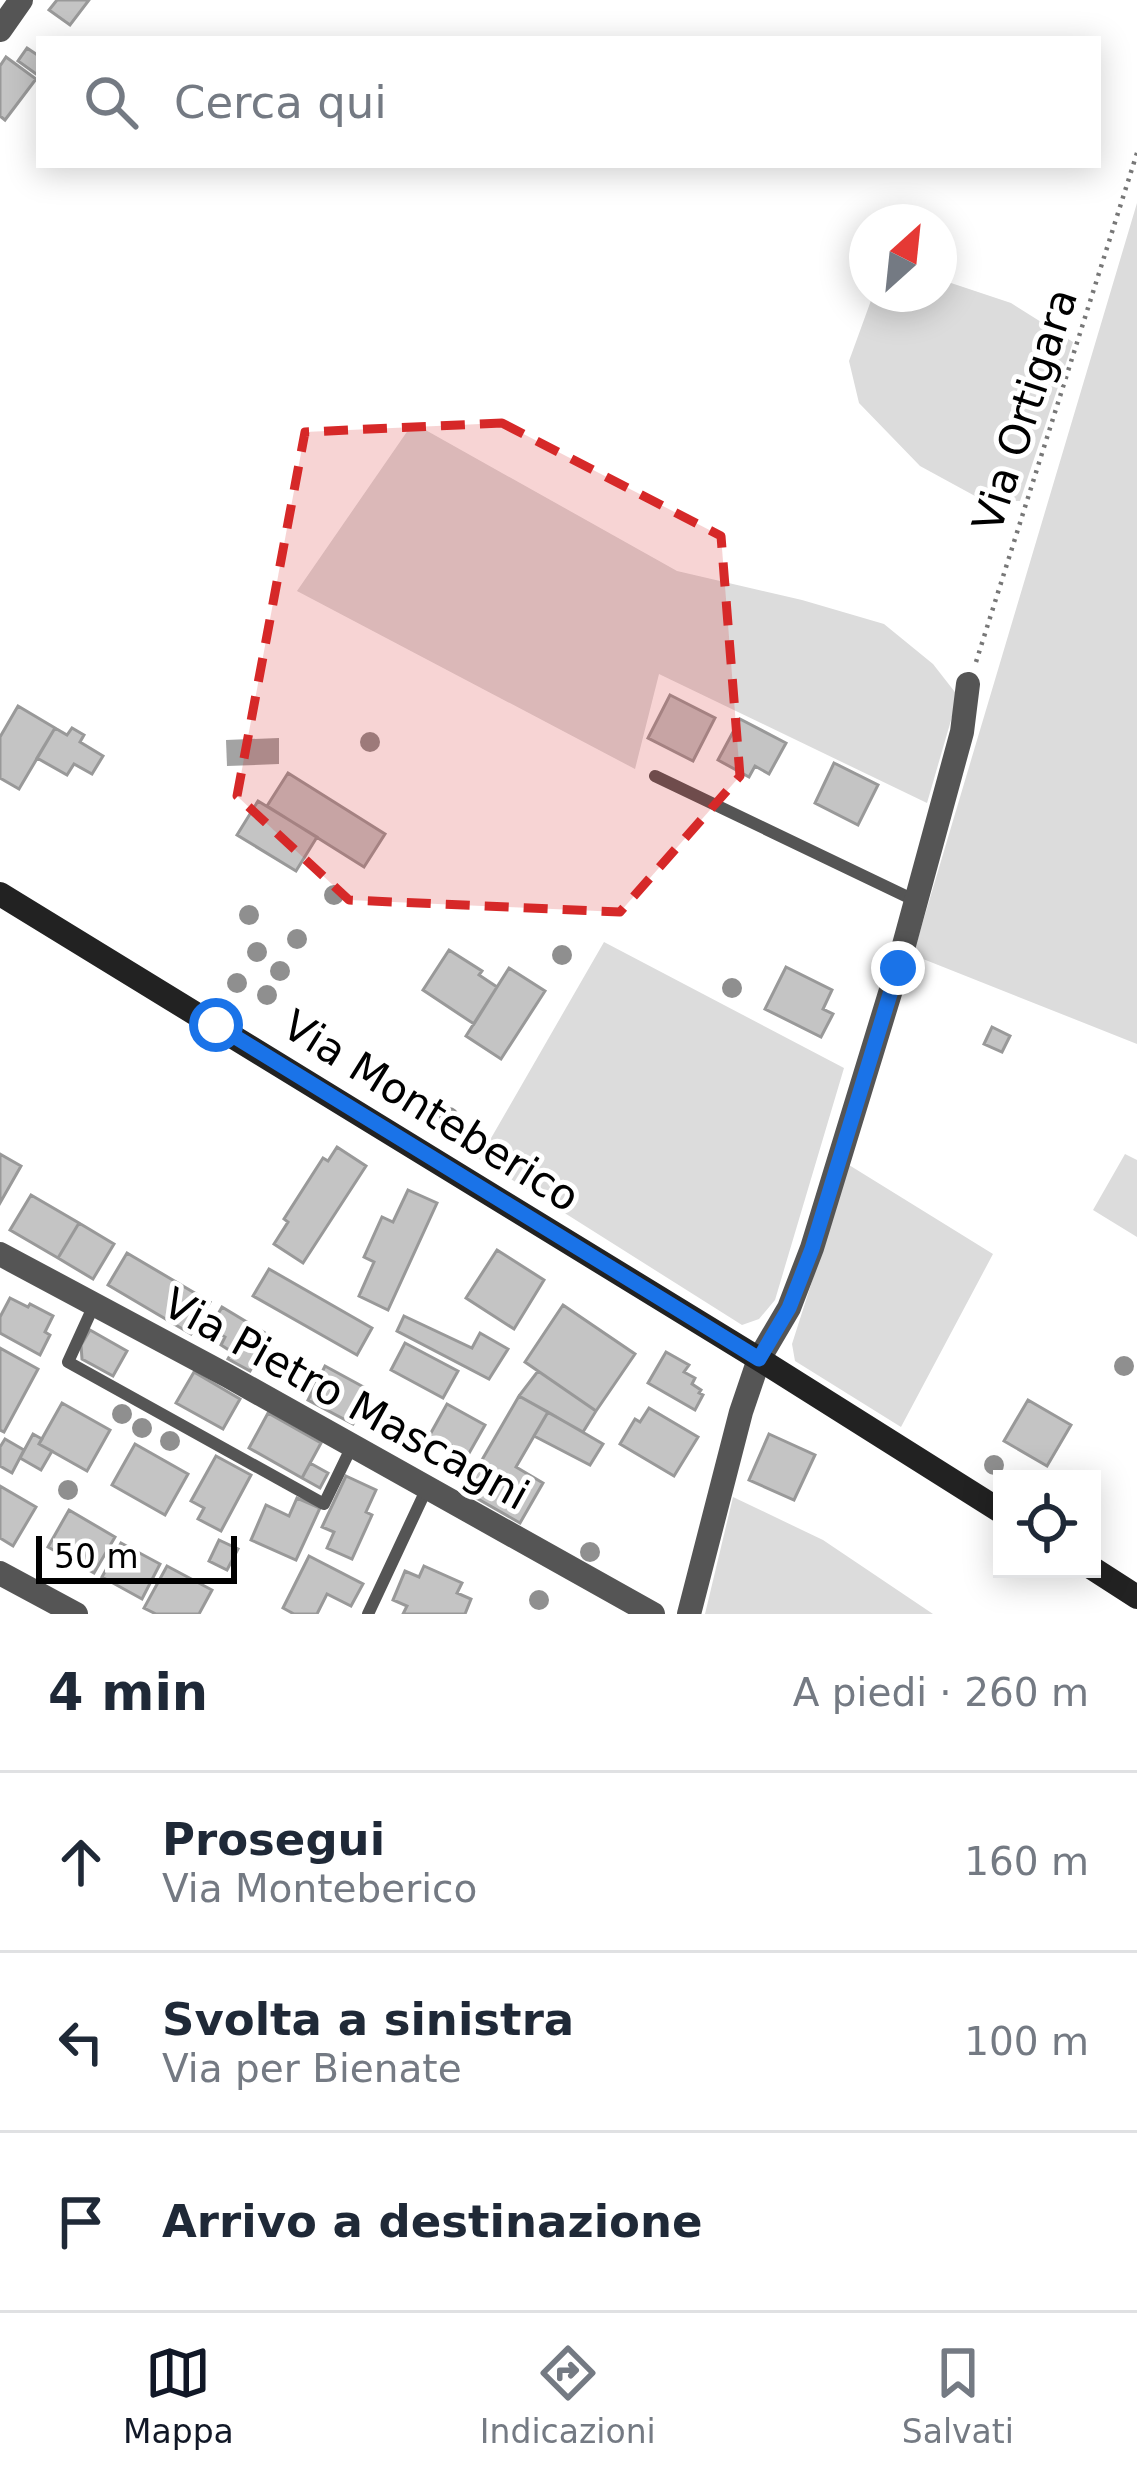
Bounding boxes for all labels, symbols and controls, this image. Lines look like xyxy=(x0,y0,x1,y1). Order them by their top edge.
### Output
search box xyxy=(36,36,1101,168)
icon: search xyxy=(78,69,144,135)
text: Cerca qui xyxy=(174,76,387,129)
north arrow xyxy=(849,204,957,312)
street label: Via Ortigara xyxy=(963,282,1087,538)
route end xyxy=(871,941,925,995)
route start xyxy=(189,998,243,1052)
street label: Via Monteberico xyxy=(274,1000,588,1222)
street label: Via Pietro Mascagni xyxy=(155,1278,537,1520)
map controls xyxy=(993,1470,1101,1578)
button: locate xyxy=(993,1470,1101,1578)
scale bar xyxy=(36,1530,237,1583)
text: 50 m xyxy=(54,1537,139,1576)
text: 4 min xyxy=(48,1663,208,1722)
text: A piedi · 260 m xyxy=(793,1670,1089,1715)
text: Prosegui xyxy=(162,1813,385,1866)
icon: ahead xyxy=(48,1829,114,1895)
text: 160 m xyxy=(964,1839,1089,1884)
text: Via Monteberico xyxy=(162,1866,477,1911)
text: Svolta a sinistra xyxy=(162,1993,574,2046)
icon: left xyxy=(48,2009,114,2075)
text: 100 m xyxy=(964,2019,1089,2064)
text: Via per Bienate xyxy=(162,2046,462,2091)
icon: arrive xyxy=(48,2189,114,2255)
text: Arrivo a destinazione xyxy=(162,2195,703,2248)
tab: Mappa xyxy=(123,2340,234,2451)
tab: Indicazioni xyxy=(480,2340,656,2451)
tab: Salvati xyxy=(902,2340,1014,2451)

